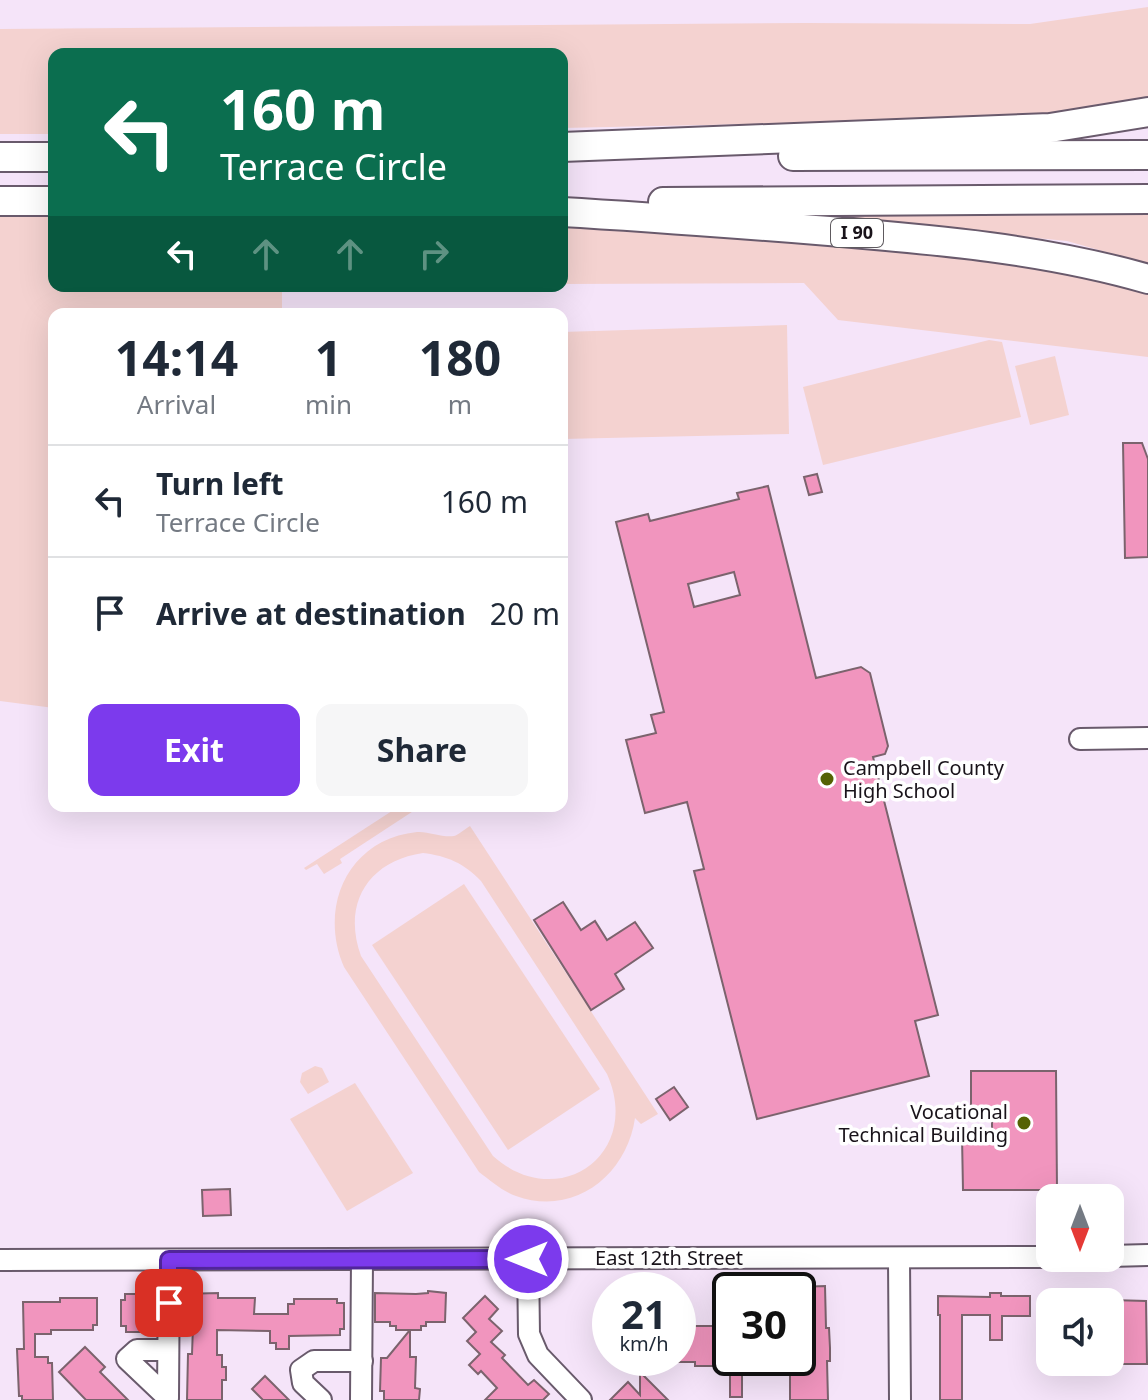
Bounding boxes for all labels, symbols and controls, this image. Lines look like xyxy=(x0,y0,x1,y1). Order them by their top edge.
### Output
text: 160 m xyxy=(220,70,385,146)
icon: left xyxy=(88,80,192,184)
text: Terrace Circle xyxy=(220,142,447,191)
road number: I 90 xyxy=(831,219,883,247)
icon: left xyxy=(160,232,204,276)
icon: ahead xyxy=(244,232,288,276)
icon: ahead xyxy=(328,232,372,276)
icon: right xyxy=(412,232,456,276)
text: 14:14 xyxy=(115,325,238,390)
text: 1 xyxy=(315,325,342,390)
text: 180 xyxy=(419,325,501,390)
text: Arrival xyxy=(137,386,216,422)
text: min xyxy=(305,386,352,422)
text: m xyxy=(448,386,472,422)
text: Turn left xyxy=(156,463,284,504)
icon: left xyxy=(88,479,132,523)
text: 160 m xyxy=(441,481,528,522)
text: Terrace Circle xyxy=(156,504,320,540)
icon: arrive xyxy=(88,591,132,635)
text: Arrive at destination xyxy=(156,593,466,634)
text: 20 m xyxy=(490,593,560,634)
button: Exit xyxy=(88,704,300,796)
button: Share xyxy=(316,704,528,796)
place label: Campbell County High School xyxy=(843,754,1005,804)
marker: Campbell County High School xyxy=(818,770,836,788)
place label: Vocational Technical Building xyxy=(839,1098,1008,1148)
marker: Vocational Technical Building xyxy=(1015,1114,1033,1132)
north arrow xyxy=(1036,1184,1124,1272)
map controls xyxy=(1036,1184,1124,1376)
position arrow xyxy=(486,1217,570,1301)
street label: East 12th Street xyxy=(595,1244,743,1271)
pin xyxy=(135,1269,203,1337)
speed limit sign: 30 xyxy=(712,1272,816,1376)
icon: arrive xyxy=(147,1281,191,1325)
text: 21 xyxy=(621,1286,667,1341)
button: sound xyxy=(1036,1288,1124,1376)
text: km/h xyxy=(619,1330,669,1357)

